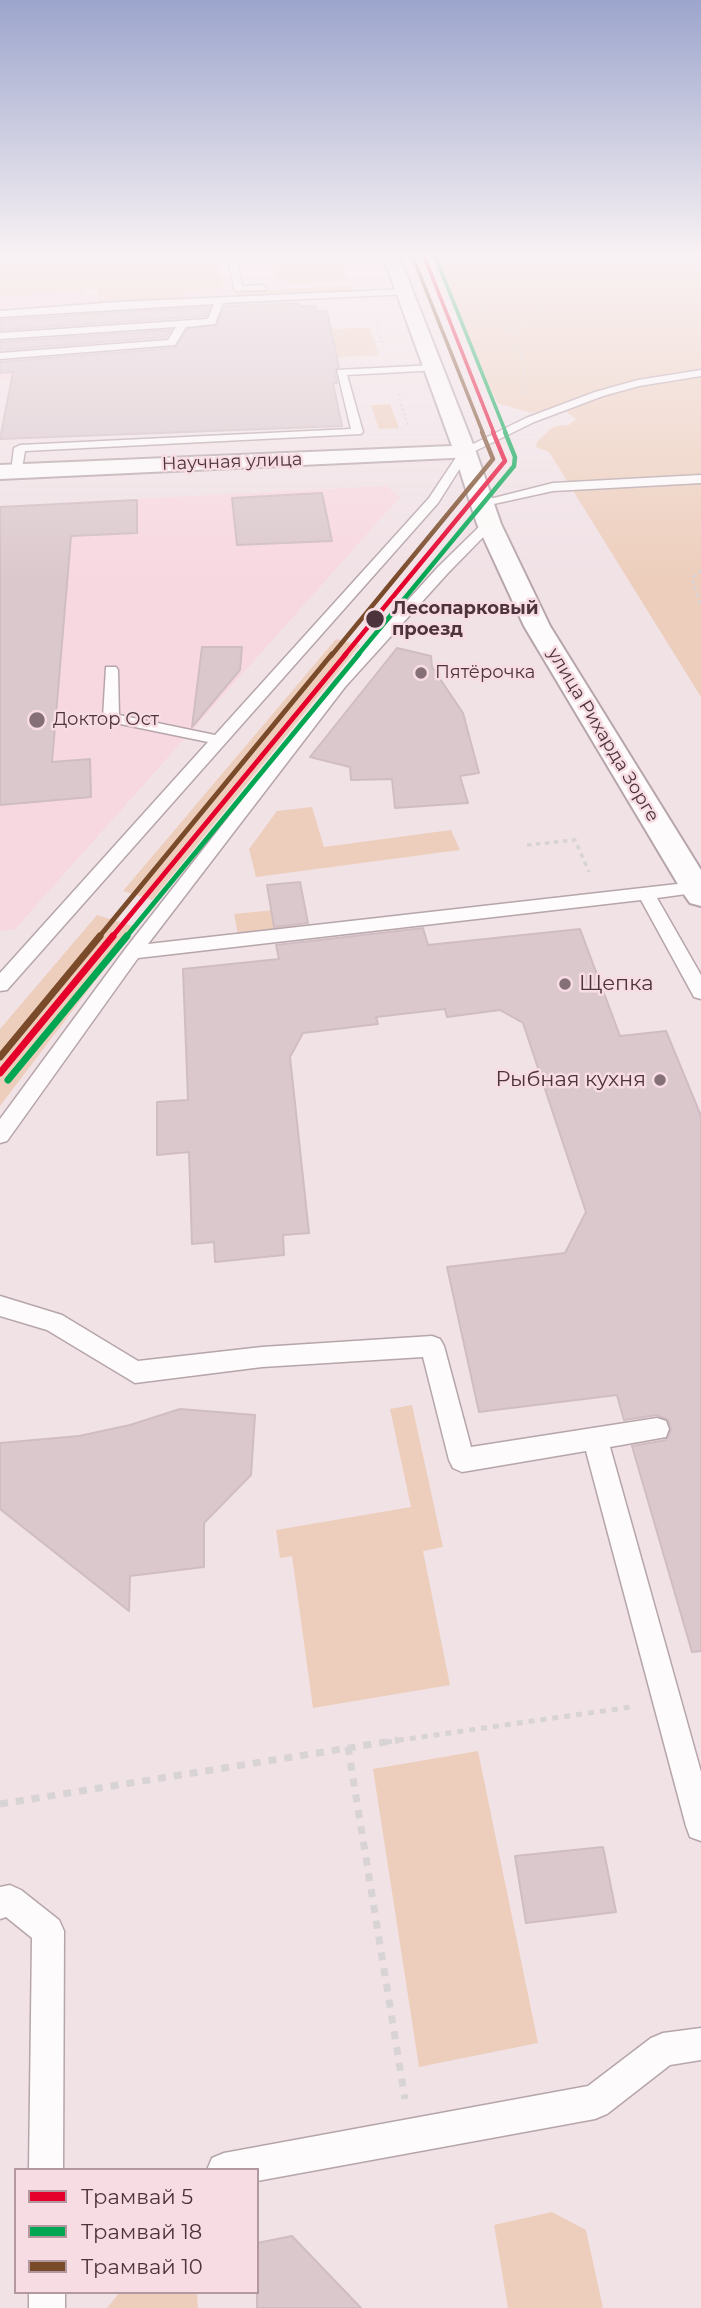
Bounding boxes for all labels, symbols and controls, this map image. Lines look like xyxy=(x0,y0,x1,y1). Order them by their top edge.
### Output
street label: Научная улица xyxy=(161,449,303,475)
place label: Лесопарковый проезд xyxy=(392,598,538,640)
marker: Лесопарковый проезд xyxy=(364,608,386,630)
street label: улица Рихарда Зорге xyxy=(543,644,663,826)
place label: Пятёрочка xyxy=(435,662,535,684)
marker: Пятёрочка xyxy=(413,665,429,681)
place label: Доктор Ост xyxy=(53,709,159,731)
marker: Доктор Ост xyxy=(27,710,47,730)
place label: Щепка xyxy=(579,971,654,997)
marker: Щепка xyxy=(557,976,573,992)
place label: Рыбная кухня xyxy=(496,1067,646,1093)
marker: Рыбная кухня xyxy=(652,1072,668,1088)
legend xyxy=(14,2168,259,2294)
text: Трамвай 5 xyxy=(81,2184,193,2209)
text: Трамвай 18 xyxy=(81,2219,202,2244)
text: Трамвай 10 xyxy=(81,2254,203,2279)

